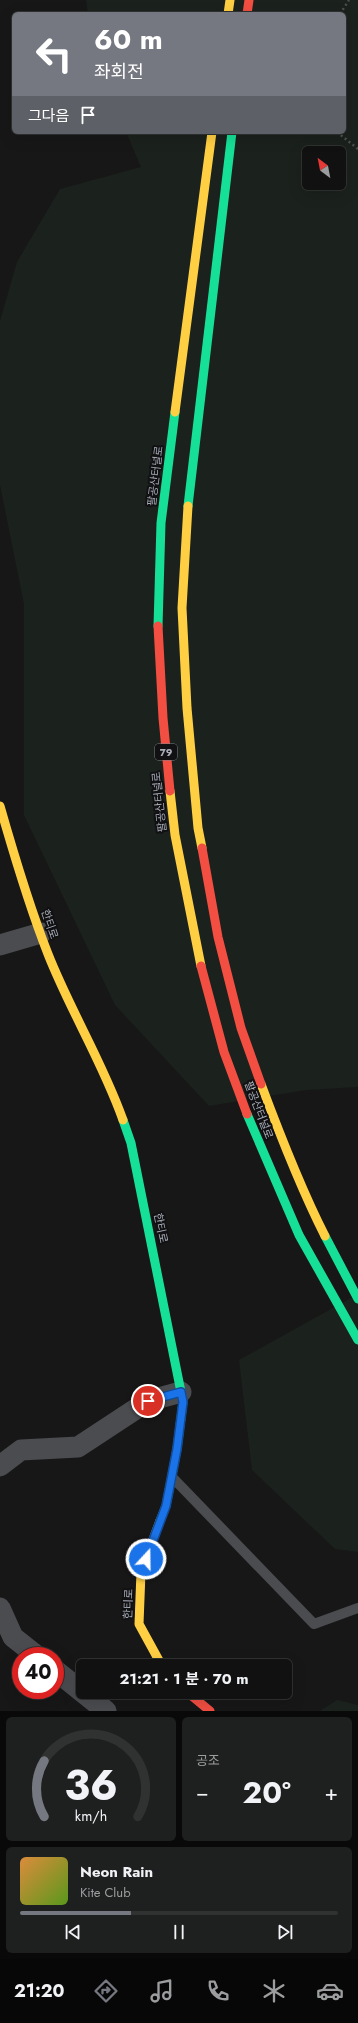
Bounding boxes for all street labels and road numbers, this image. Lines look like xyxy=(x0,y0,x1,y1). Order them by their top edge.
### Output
street label: 팔공산터널로 xyxy=(143,445,167,507)
road number: 79 xyxy=(155,744,177,760)
street label: 팔공산터널로 xyxy=(148,771,170,833)
street label: 한티로 xyxy=(37,907,63,941)
street label: 팔공산터널로 xyxy=(241,1079,277,1141)
street label: 한티로 xyxy=(150,1211,172,1245)
street label: 한티로 xyxy=(119,1589,137,1619)

